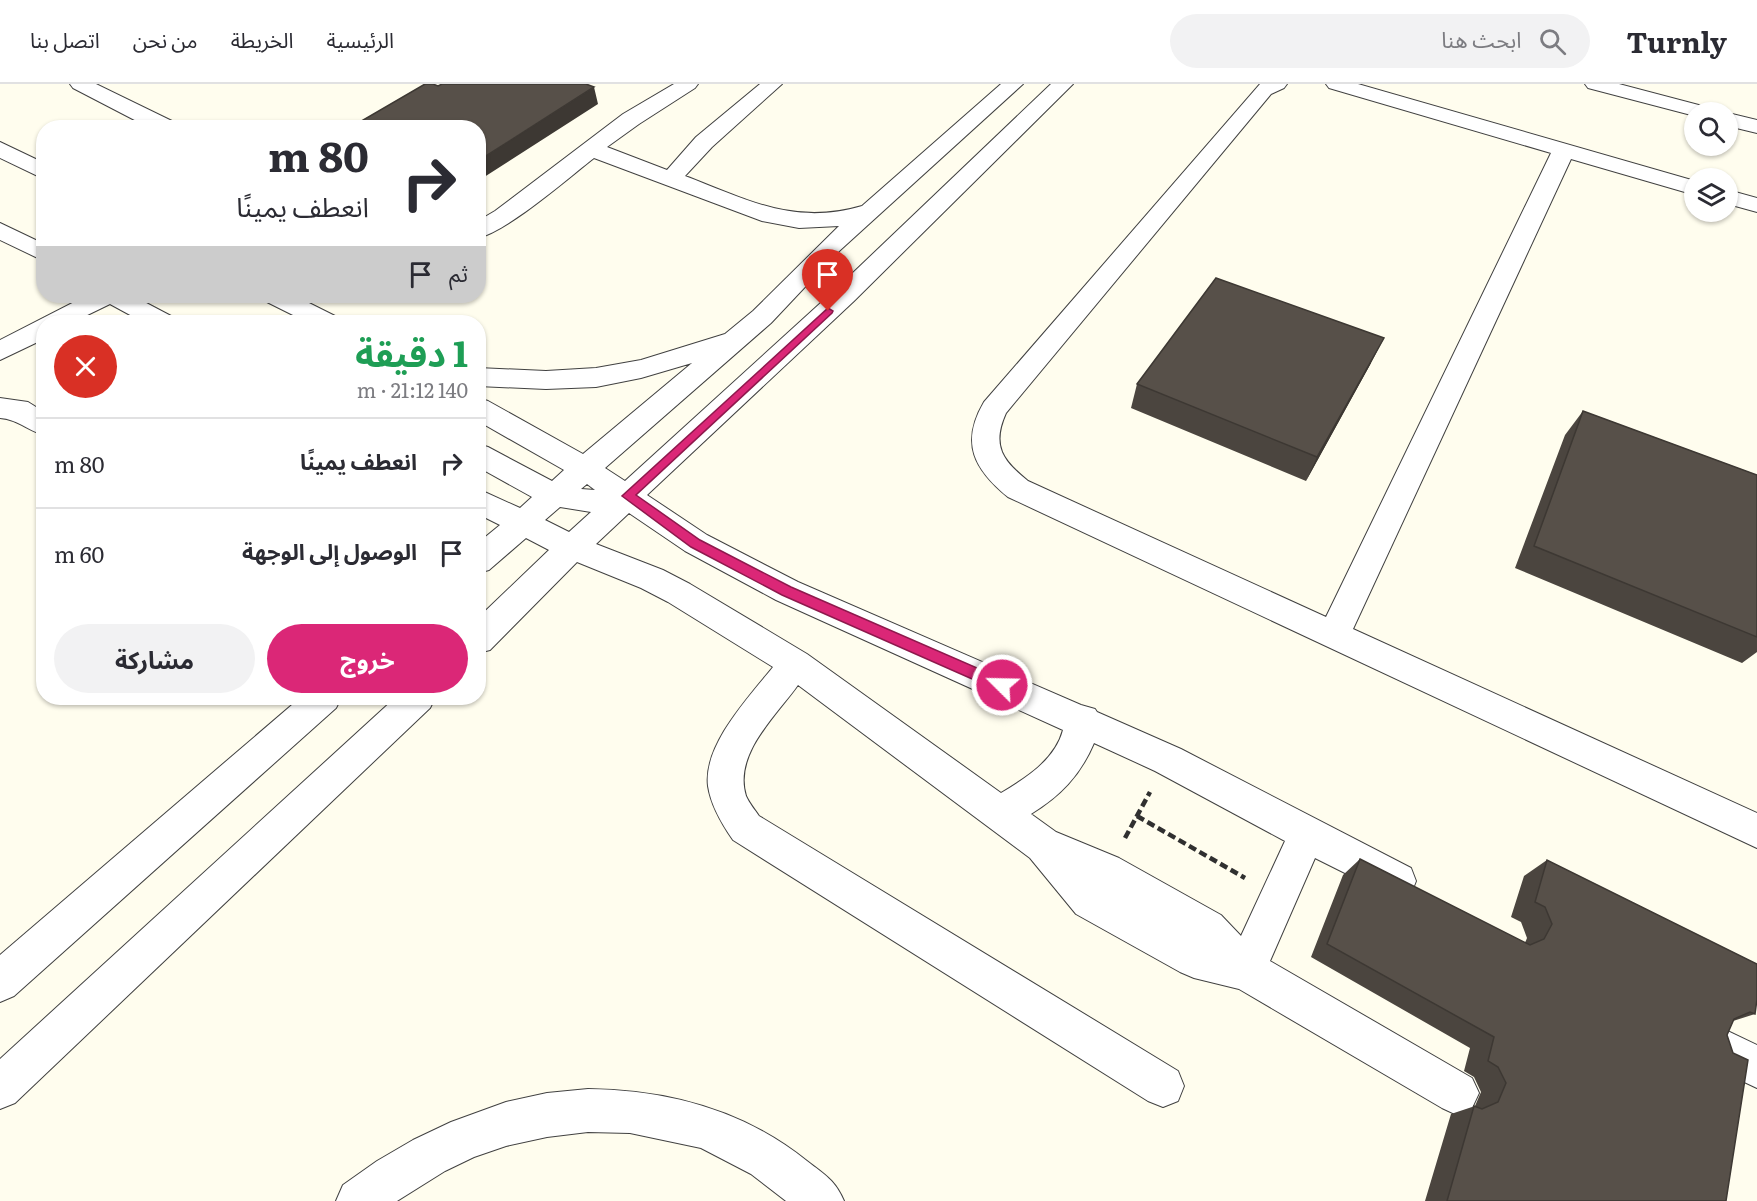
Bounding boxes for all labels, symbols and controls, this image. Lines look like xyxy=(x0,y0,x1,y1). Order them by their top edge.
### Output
search box xyxy=(1170,14,1590,68)
text: Turnly xyxy=(1626,20,1727,62)
text: ابحث هنا xyxy=(1441,22,1521,55)
text: اتصل بنا xyxy=(30,23,100,54)
text: من نحن xyxy=(133,23,198,54)
text: الخريطة xyxy=(231,23,294,54)
text: الرئيسية xyxy=(327,23,394,54)
icon: search xyxy=(1536,25,1569,58)
map controls xyxy=(1684,102,1738,222)
button: search xyxy=(1684,102,1738,156)
text: 80 m xyxy=(268,123,369,185)
icon: right xyxy=(390,144,468,222)
button: layers xyxy=(1684,168,1738,222)
text: انعطف يمينًا xyxy=(236,185,369,225)
pin xyxy=(802,249,853,311)
text: ثم xyxy=(449,256,468,289)
icon: arrive xyxy=(404,258,437,291)
icon: arrive xyxy=(811,258,844,291)
text: 1 دقيقة xyxy=(355,325,468,378)
button: close xyxy=(54,335,117,398)
text: 140 m · 21:12 xyxy=(357,374,468,404)
text: انعطف يمينًا xyxy=(300,444,417,477)
text: 80 m xyxy=(54,447,105,480)
icon: right xyxy=(435,447,468,480)
text: الوصول إلى الوجهة xyxy=(242,534,417,567)
text: 60 m xyxy=(54,537,104,570)
icon: arrive xyxy=(435,537,468,570)
button: مشاركة xyxy=(54,624,255,693)
button: خروج xyxy=(267,624,468,693)
position arrow xyxy=(970,653,1034,717)

